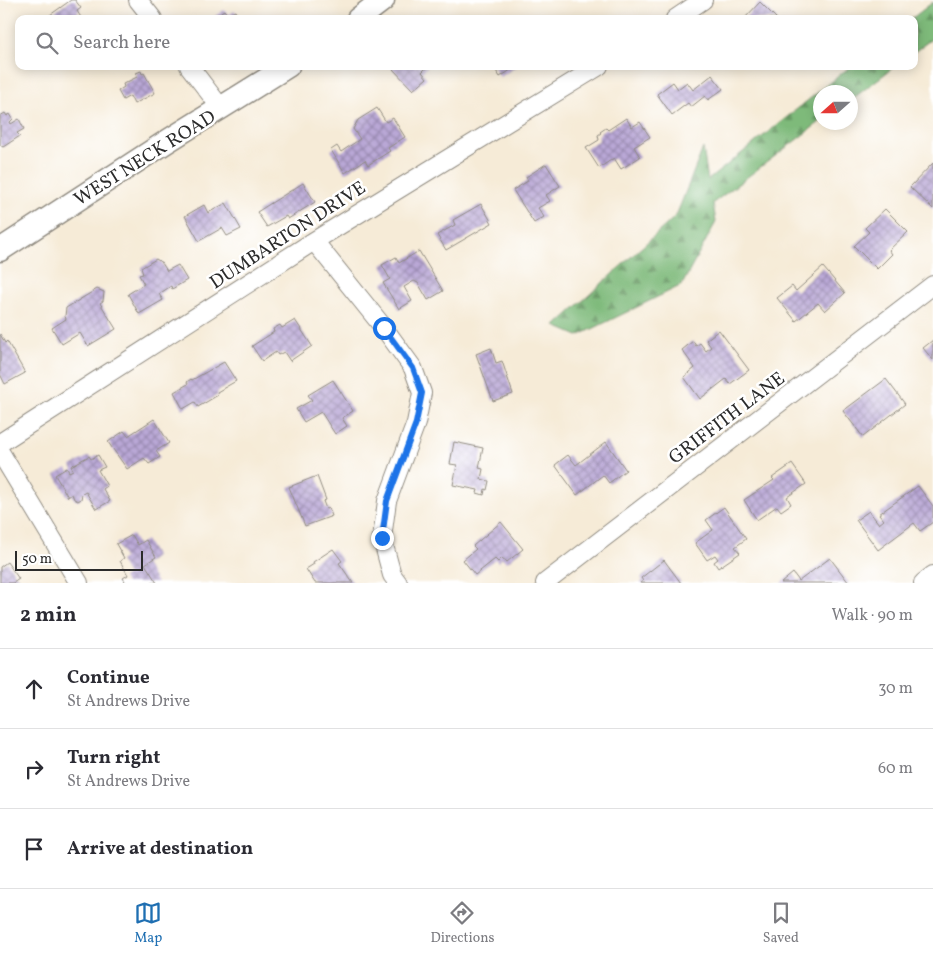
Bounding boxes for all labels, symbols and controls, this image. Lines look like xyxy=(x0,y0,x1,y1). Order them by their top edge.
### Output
search box xyxy=(15,15,918,70)
icon: search xyxy=(33,29,61,57)
text: Search here xyxy=(73,30,170,56)
north arrow xyxy=(813,85,858,130)
street label: WEST NECK ROAD xyxy=(69,104,221,213)
street label: DUMBARTON DRIVE xyxy=(205,175,371,296)
route start xyxy=(373,317,396,340)
street label: GRIFFITH LANE xyxy=(664,366,791,471)
route end xyxy=(371,527,394,550)
scale bar xyxy=(15,548,142,571)
text: 50 m xyxy=(22,550,52,569)
text: 2 min xyxy=(20,601,77,630)
text: Walk · 90 m xyxy=(831,605,913,627)
text: Continue xyxy=(67,665,150,691)
icon: ahead xyxy=(20,675,48,703)
text: 30 m xyxy=(878,678,913,700)
text: St Andrews Drive xyxy=(67,691,190,713)
text: Turn right xyxy=(67,745,160,771)
icon: right xyxy=(20,755,48,783)
text: 60 m xyxy=(878,758,913,780)
text: St Andrews Drive xyxy=(67,771,190,793)
icon: arrive xyxy=(20,835,48,863)
text: Arrive at destination xyxy=(67,836,253,862)
tab: Map xyxy=(134,899,162,948)
tab: Directions xyxy=(430,899,495,948)
tab: Saved xyxy=(763,899,799,948)

